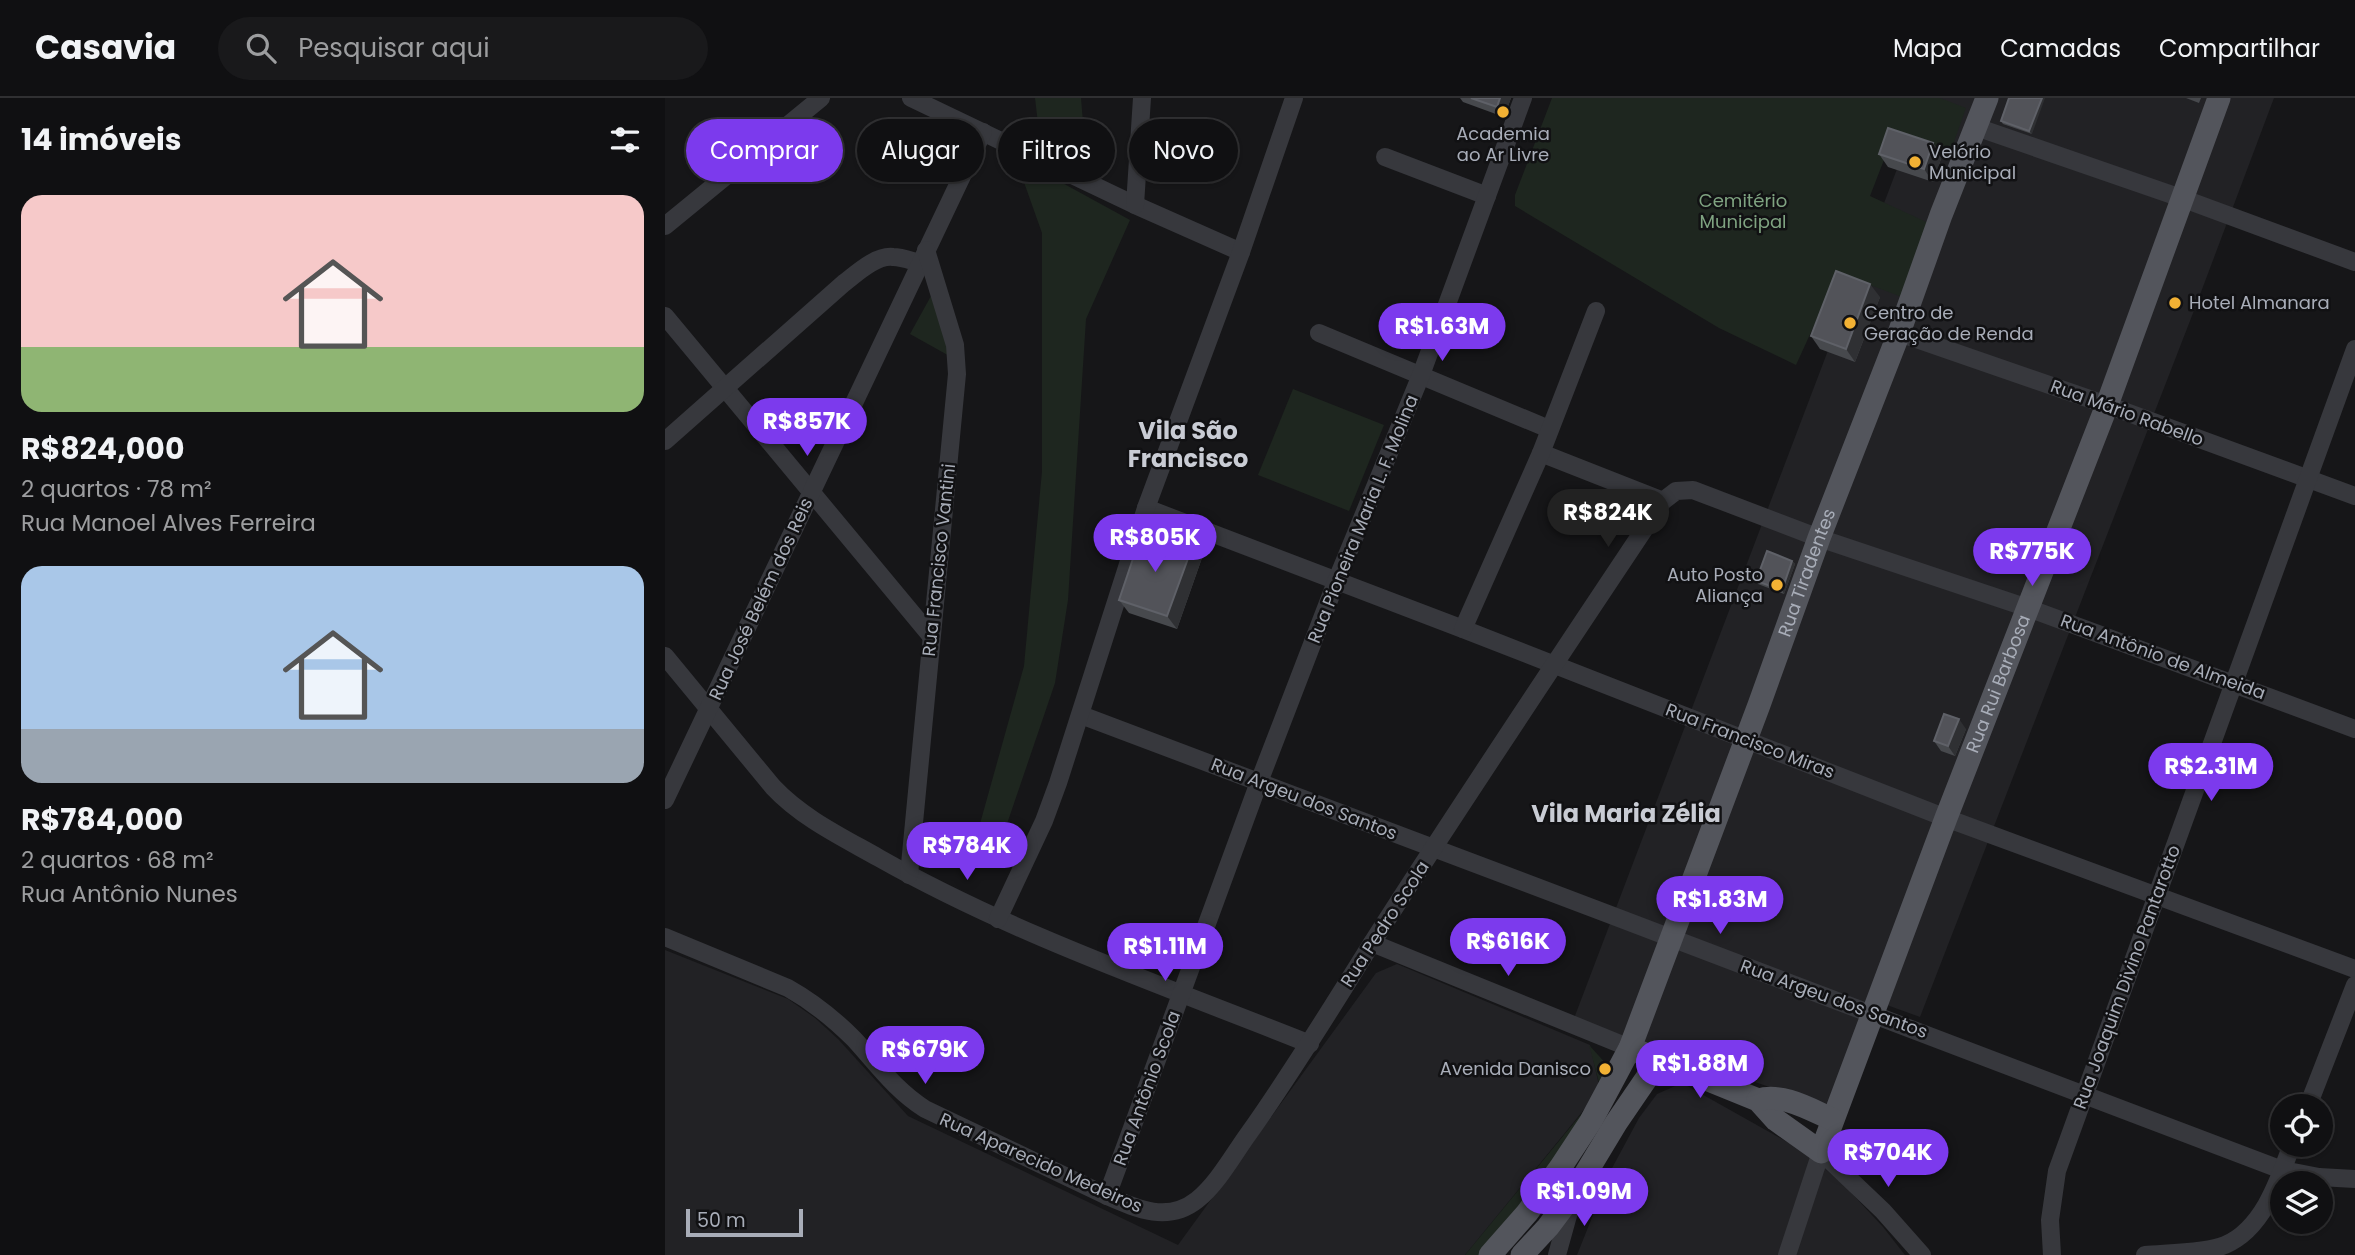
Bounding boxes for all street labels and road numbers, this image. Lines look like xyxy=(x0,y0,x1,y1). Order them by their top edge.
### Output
street label: Rua Mário Rabello xyxy=(2047,373,2207,452)
street label: Rua Pioneira Maria L. F. Molina xyxy=(1301,391,1424,647)
street label: Rua Francisco Vantini xyxy=(916,462,961,658)
street label: Rua José Belém dos Reis xyxy=(703,493,819,704)
street label: Rua Tiradentes xyxy=(1772,505,1841,640)
street label: Rua Antônio de Almeida xyxy=(2057,608,2269,705)
street label: Rua Rui Barbosa xyxy=(1960,611,2036,756)
street label: Rua Francisco Miras xyxy=(1662,697,1838,784)
street label: Rua Argeu dos Santos xyxy=(1207,751,1401,846)
street label: Rua Joaquim Divino Pantarotto xyxy=(2067,841,2186,1112)
street label: Rua Pedro Scola xyxy=(1334,856,1435,992)
street label: Rua Argeu dos Santos xyxy=(1737,953,1931,1044)
street label: Rua Antônio Scola xyxy=(1107,1007,1186,1169)
street label: Rua Aparecido Medeiros xyxy=(936,1106,1147,1219)

